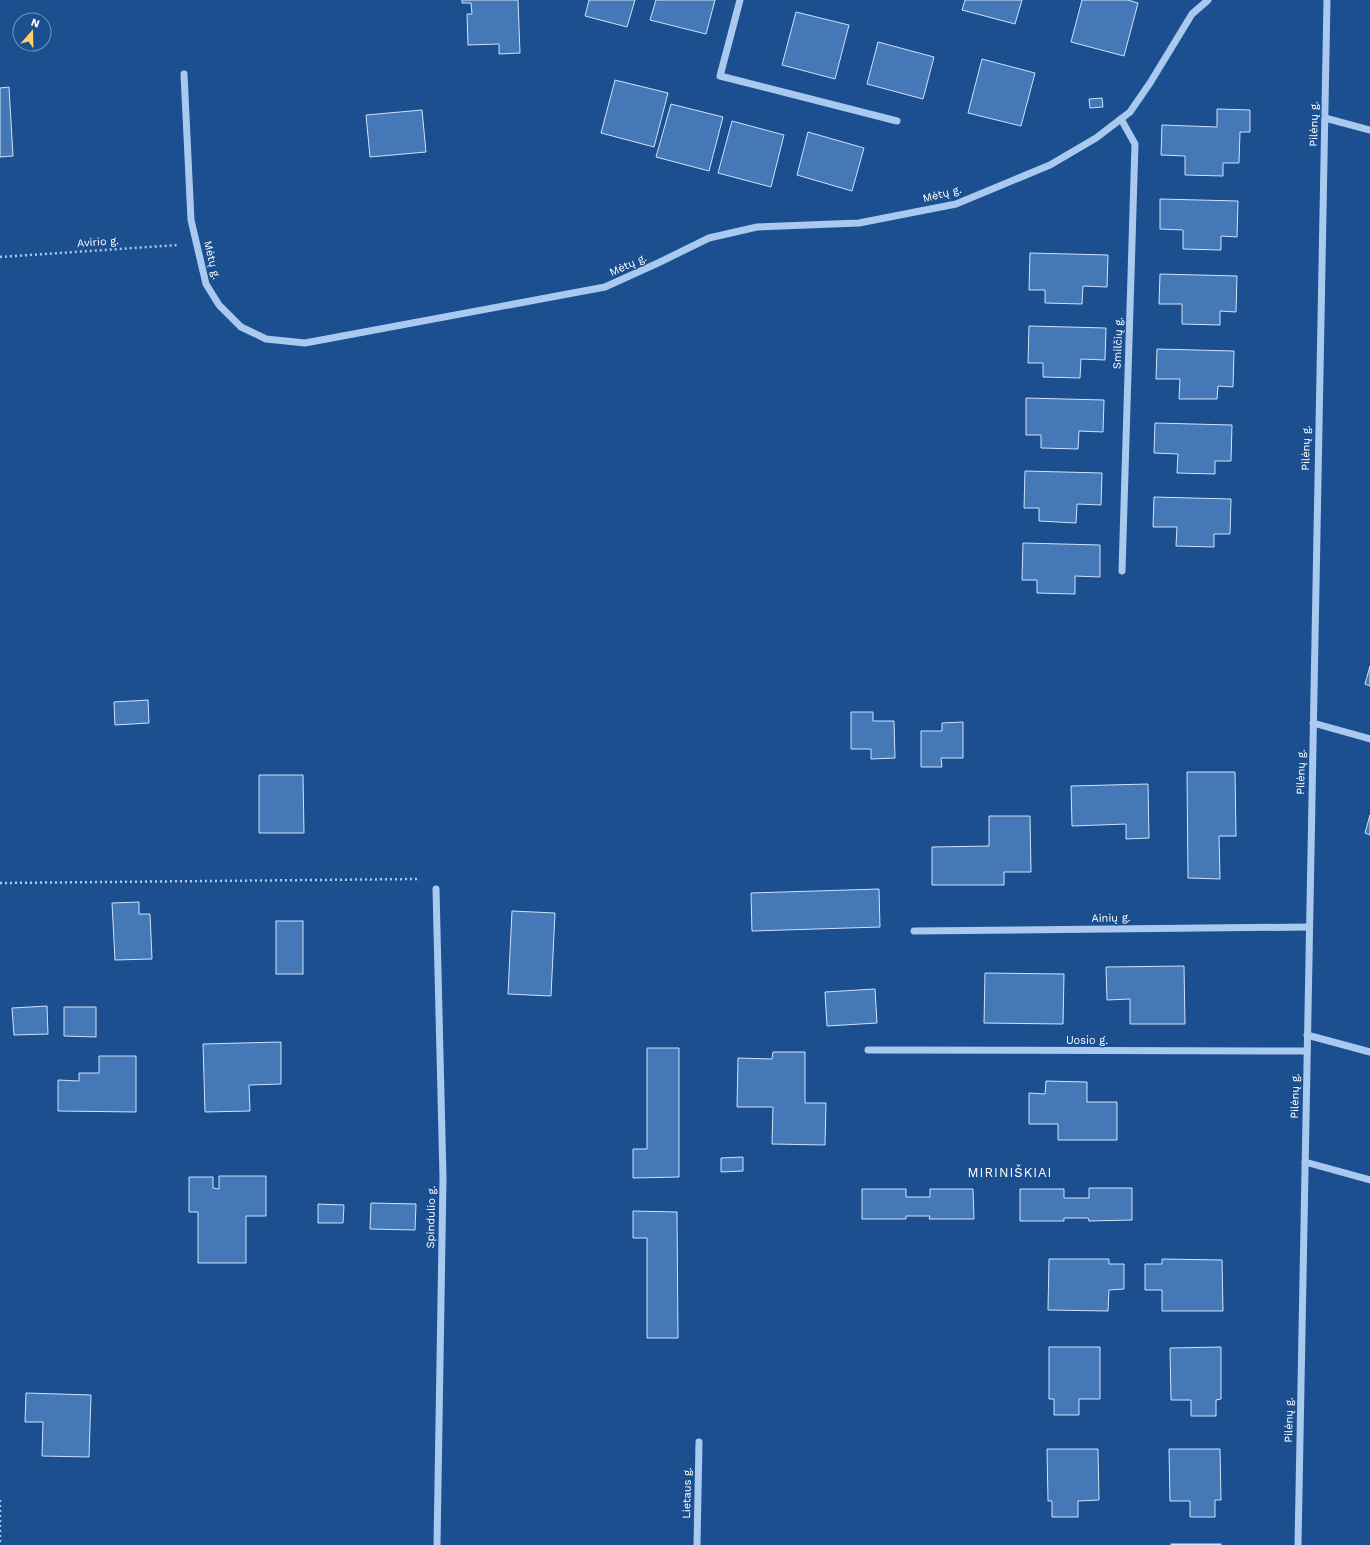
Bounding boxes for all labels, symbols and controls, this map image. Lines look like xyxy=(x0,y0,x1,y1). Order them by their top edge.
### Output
north arrow xyxy=(12,12,52,52)
text: N xyxy=(29,16,41,31)
street label: Pilėnų g. xyxy=(1307,101,1321,147)
street label: Mėtų g. xyxy=(921,183,963,205)
street label: Avirio g. xyxy=(77,234,120,250)
street label: Mėtų g. xyxy=(201,239,223,281)
street label: Mėtų g. xyxy=(607,251,649,279)
street label: Smilčių g. xyxy=(1111,317,1125,369)
street label: Pilėnų g. xyxy=(1299,425,1313,471)
street label: Pilėnų g. xyxy=(1294,749,1308,795)
street label: Ainių g. xyxy=(1091,911,1131,925)
street label: Uosio g. xyxy=(1066,1034,1108,1047)
street label: Pilėnų g. xyxy=(1288,1073,1302,1119)
district label: MIRINIŠKIAI xyxy=(968,1164,1052,1180)
street label: Spindulio g. xyxy=(424,1185,438,1248)
street label: Pilėnų g. xyxy=(1282,1397,1296,1443)
street label: Lietaus g. xyxy=(680,1467,694,1519)

